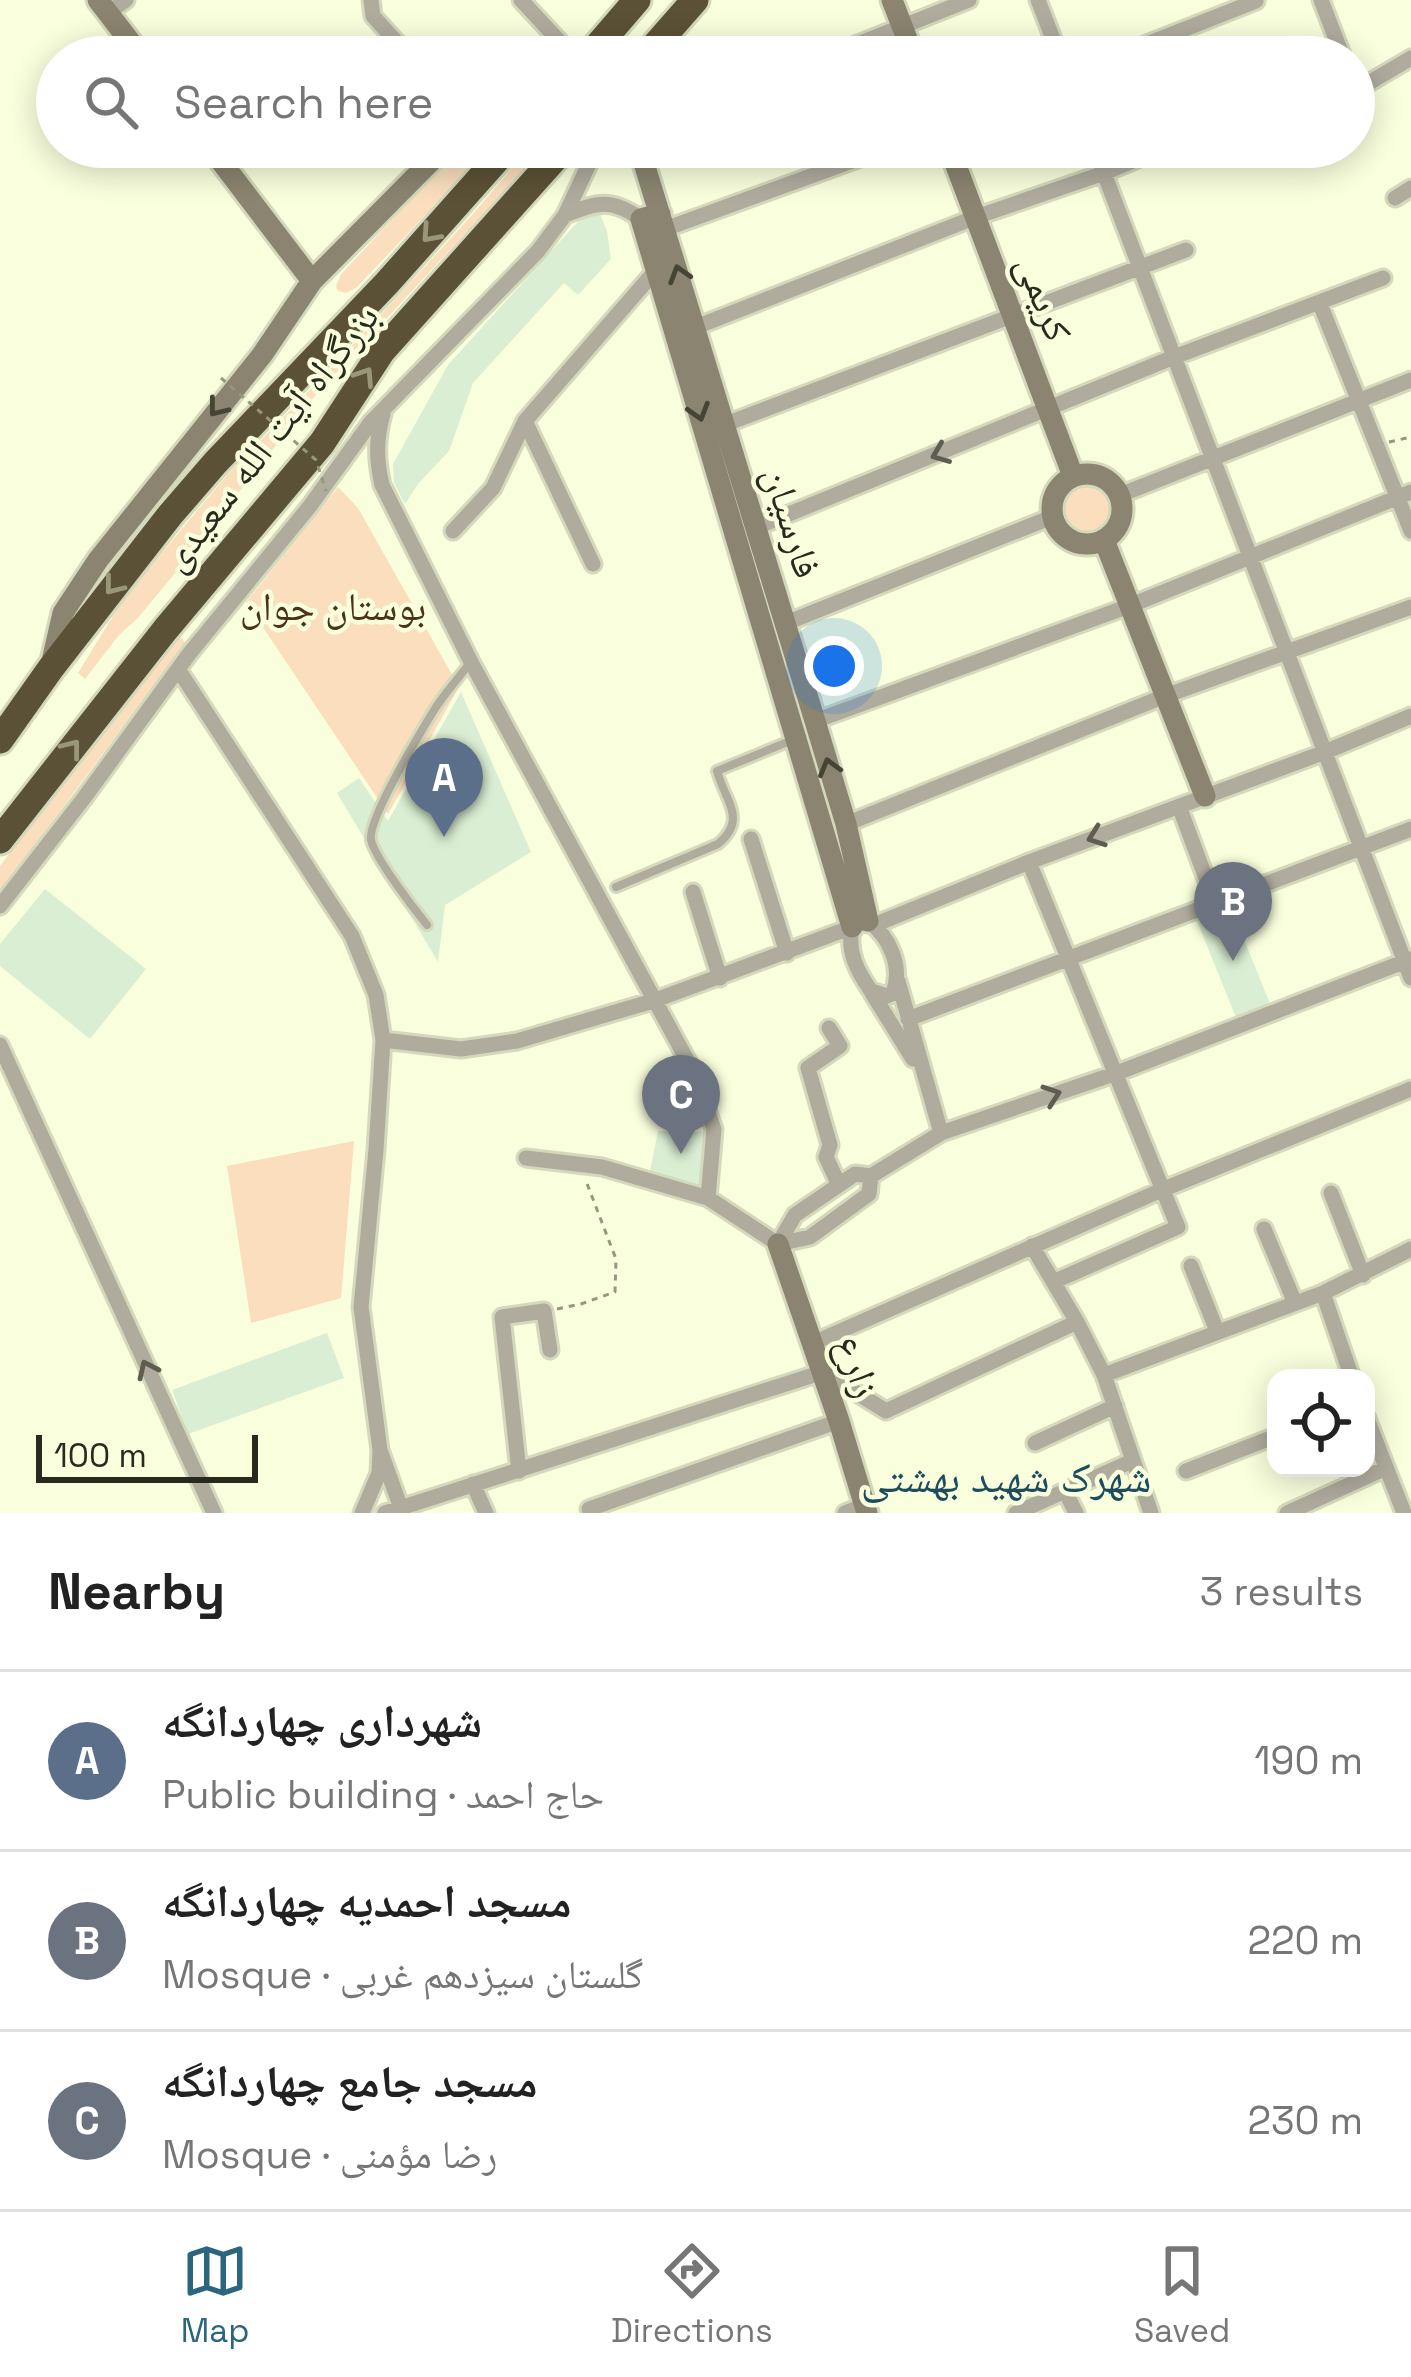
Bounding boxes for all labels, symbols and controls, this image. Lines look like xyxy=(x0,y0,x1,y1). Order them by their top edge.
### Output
search box xyxy=(36,36,1375,168)
icon: search xyxy=(78,69,144,135)
text: Search here xyxy=(174,74,433,131)
one-way arrow xyxy=(423,221,444,242)
street label: کریمی xyxy=(1006,248,1083,348)
one-way arrow xyxy=(668,264,693,285)
street label: بزرگراه آیت الله سعیدی xyxy=(150,294,389,581)
one-way arrow xyxy=(351,368,373,390)
one-way arrow xyxy=(210,395,231,417)
one-way arrow xyxy=(685,400,710,421)
one-way arrow xyxy=(930,439,951,464)
street label: فارسیان xyxy=(752,461,833,584)
one-way arrow xyxy=(106,573,128,595)
park label: بوستان جوان xyxy=(240,582,426,631)
your location xyxy=(804,636,864,696)
pin: A xyxy=(405,738,483,837)
one-way arrow xyxy=(58,740,79,762)
one-way arrow xyxy=(818,757,843,778)
one-way arrow xyxy=(1086,823,1107,847)
pin: B xyxy=(1194,862,1272,961)
pin: C xyxy=(642,1055,720,1154)
one-way arrow xyxy=(1041,1085,1062,1110)
street label: زارع xyxy=(825,1328,892,1404)
one-way arrow xyxy=(138,1360,162,1381)
map controls xyxy=(1267,1369,1375,1477)
button: locate xyxy=(1267,1369,1375,1477)
scale bar xyxy=(36,1429,258,1482)
text: 100 m xyxy=(54,1435,147,1477)
district label: شهرک شهید بهشتی xyxy=(861,1451,1151,1504)
text: Nearby xyxy=(48,1559,225,1624)
text: 3 results xyxy=(1200,1567,1363,1616)
text: شهرداری چهاردانگه xyxy=(162,1693,482,1750)
text: A xyxy=(75,1736,99,1785)
text: 190 m xyxy=(1254,1736,1363,1785)
text: Public building · حاج احمد xyxy=(162,1770,604,1819)
text: مسجد احمدیه چهاردانگه xyxy=(162,1873,571,1930)
text: B xyxy=(74,1916,100,1965)
text: 220 m xyxy=(1247,1916,1363,1965)
text: Mosque · گلستان سیزدهم غربی xyxy=(162,1950,643,1999)
text: مسجد جامع چهاردانگه xyxy=(162,2053,538,2110)
text: C xyxy=(74,2096,100,2145)
text: 230 m xyxy=(1248,2096,1363,2145)
text: Mosque · رضا مؤمنی xyxy=(162,2130,497,2179)
tab: Map xyxy=(181,2238,249,2352)
tab: Directions xyxy=(611,2238,773,2352)
tab: Saved xyxy=(1134,2238,1230,2352)

